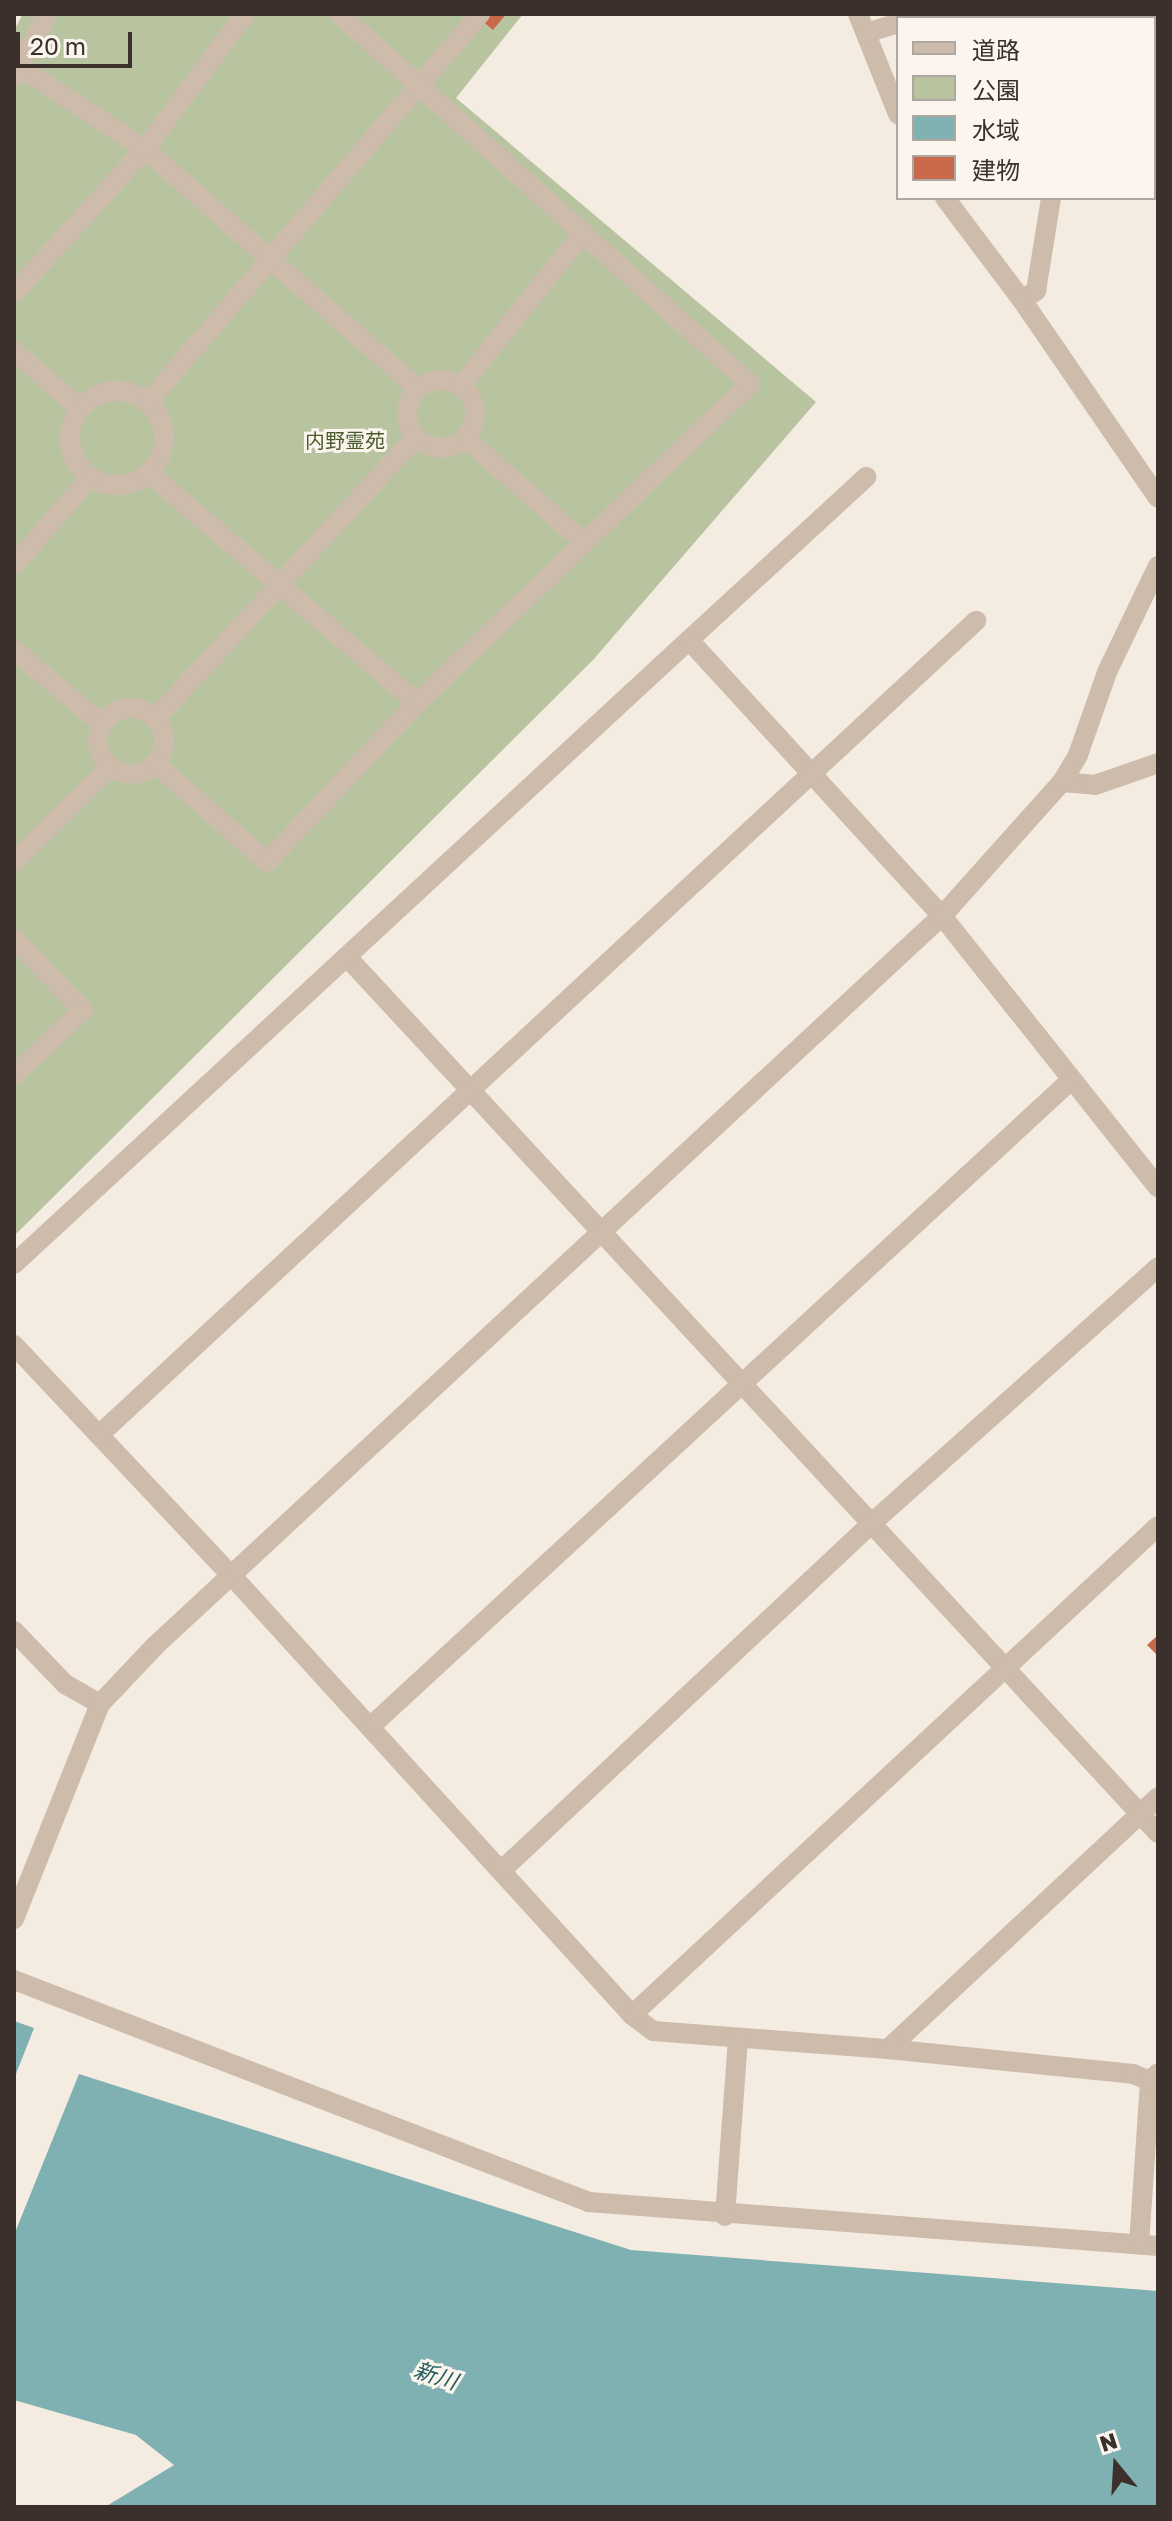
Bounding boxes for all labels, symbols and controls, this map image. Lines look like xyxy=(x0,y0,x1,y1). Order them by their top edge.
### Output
scale bar xyxy=(20,16,136,66)
legend xyxy=(896,16,1156,200)
text: 20 m xyxy=(30,31,86,60)
text: 道路 xyxy=(972,35,1020,64)
text: 公園 xyxy=(972,75,1020,104)
text: 水域 xyxy=(972,115,1020,144)
text: 建物 xyxy=(972,155,1020,184)
park label: 内野霊苑 xyxy=(305,428,385,452)
water label: 新川 xyxy=(411,2356,461,2394)
north arrow xyxy=(1076,2425,1156,2505)
text: N xyxy=(1096,2426,1121,2457)

